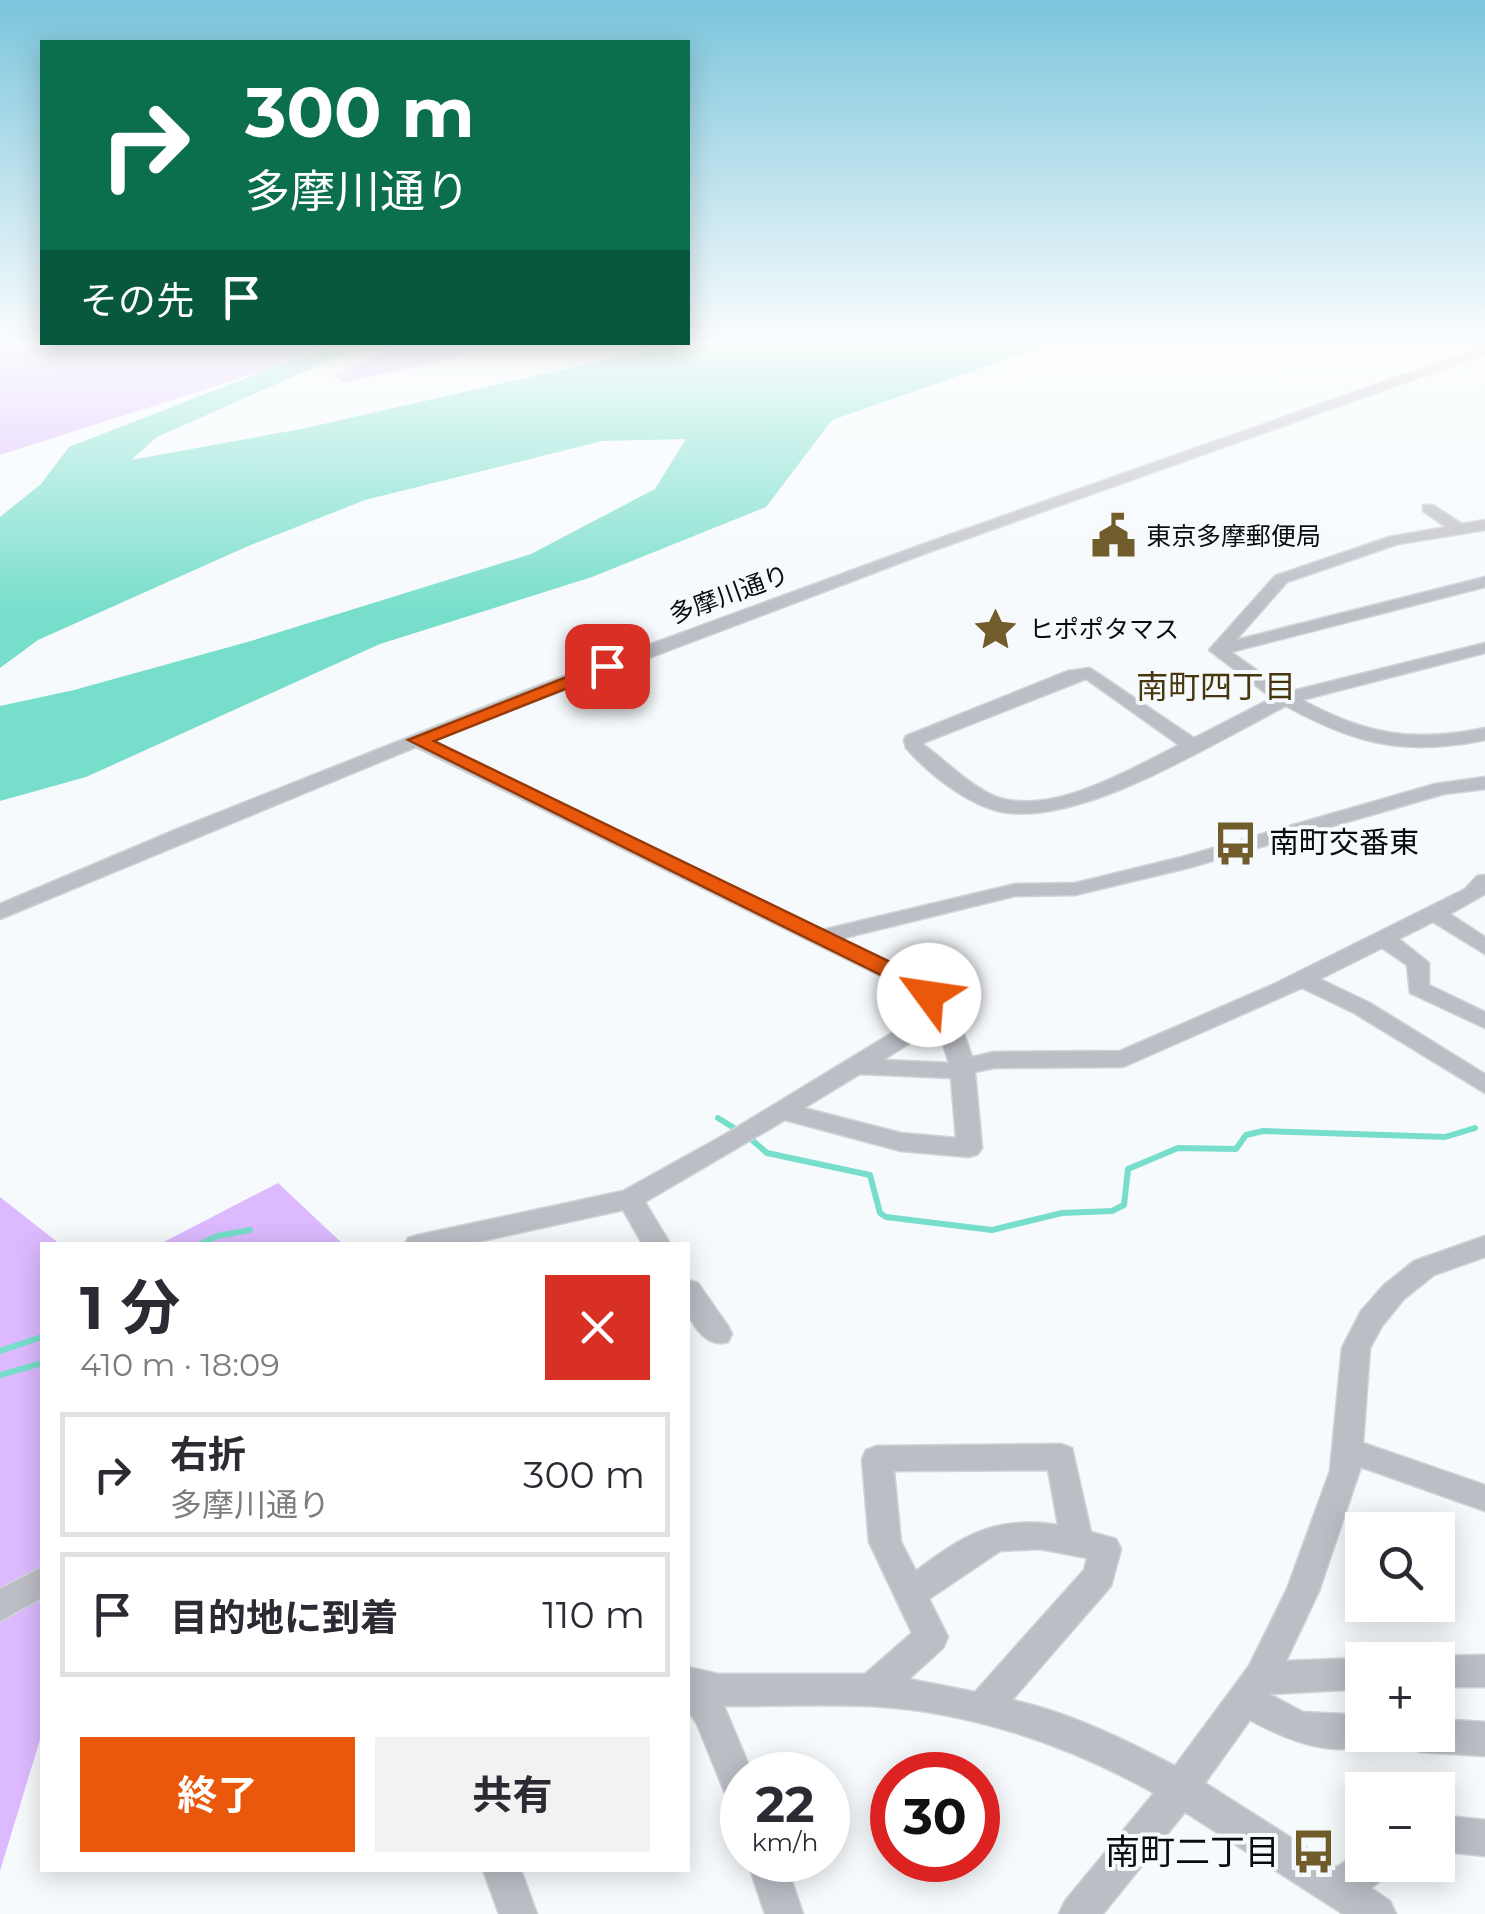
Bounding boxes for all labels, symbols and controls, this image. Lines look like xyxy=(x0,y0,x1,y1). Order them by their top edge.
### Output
text: 300 m xyxy=(245,69,475,155)
icon: right xyxy=(80,80,210,210)
text: 多摩川通り xyxy=(245,163,470,218)
icon: arrive xyxy=(214,270,269,325)
text: その先 xyxy=(80,277,194,324)
public building icon: 東京多摩郵便局 xyxy=(1089,512,1137,560)
place label: 東京多摩郵便局 xyxy=(1146,521,1321,551)
street label: 多摩川通り xyxy=(665,559,793,629)
place icon: ヒポポタマス xyxy=(972,605,1020,653)
place label: ヒポポタマス xyxy=(1029,614,1179,644)
pin xyxy=(565,624,650,709)
icon: arrive xyxy=(580,639,635,694)
district label: 南町四丁目 xyxy=(1136,667,1296,706)
bus stop icon: 南町交番東 xyxy=(1212,819,1260,867)
place label: 南町交番東 xyxy=(1269,824,1419,861)
position arrow xyxy=(877,943,981,1047)
text: 1 分 xyxy=(80,1271,181,1344)
button: close xyxy=(545,1275,650,1380)
text: 410 m · 18:09 xyxy=(80,1345,280,1384)
text: 右折 xyxy=(170,1431,246,1478)
icon: right xyxy=(85,1447,140,1502)
text: 300 m xyxy=(523,1451,645,1498)
text: 多摩川通り xyxy=(170,1485,330,1524)
map controls xyxy=(1345,1512,1455,1882)
button: search xyxy=(1345,1512,1455,1622)
icon: arrive xyxy=(85,1587,140,1642)
text: 110 m xyxy=(542,1591,645,1638)
text: 目的地に到着 xyxy=(170,1594,398,1641)
button: + xyxy=(1345,1642,1455,1752)
button: 終了 xyxy=(80,1737,355,1852)
button: 共有 xyxy=(375,1737,650,1852)
speed limit sign: 30 xyxy=(870,1752,1000,1882)
button: − xyxy=(1345,1772,1455,1882)
text: 22 xyxy=(756,1774,815,1835)
text: km/h xyxy=(752,1827,818,1857)
bus stop icon: 南町二丁目 xyxy=(1289,1828,1337,1876)
place label: 南町二丁目 xyxy=(1105,1830,1280,1873)

